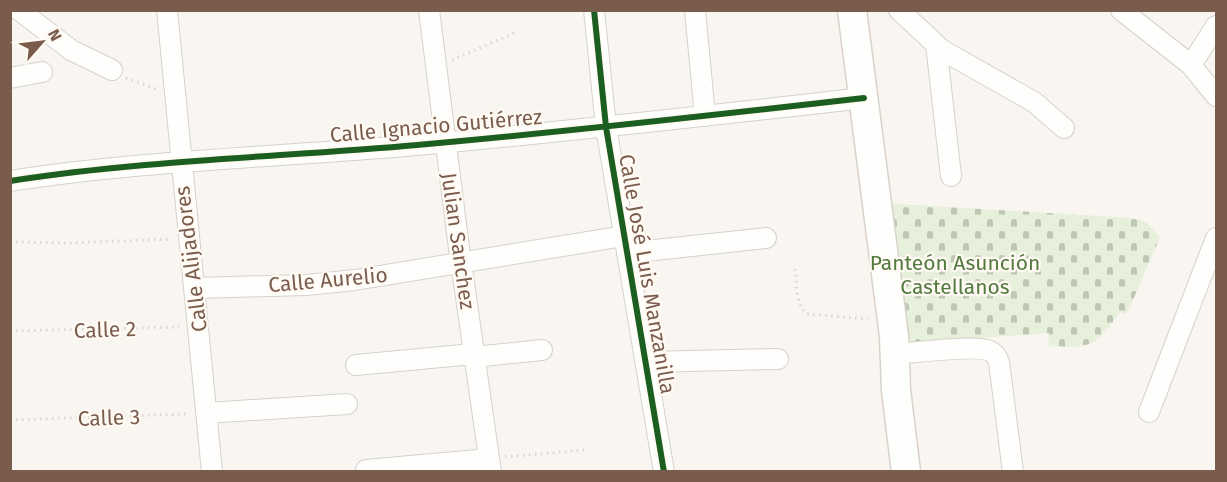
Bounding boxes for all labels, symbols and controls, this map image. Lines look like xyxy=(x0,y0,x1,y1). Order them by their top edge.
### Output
north arrow xyxy=(12,12,72,72)
text: N xyxy=(44,26,66,44)
street label: Calle Ignacio Gutiérrez xyxy=(329,104,543,148)
street label: Calle José Luis Manzanilla xyxy=(613,152,681,396)
street label: Julian Sanchez xyxy=(436,171,480,311)
street label: Calle Alijadores xyxy=(169,184,213,334)
park label: Panteón Asunción Castellanos xyxy=(870,250,1040,300)
street label: Calle Aurelio xyxy=(267,262,389,298)
street label: Calle 2 xyxy=(73,316,137,344)
street label: Calle 3 xyxy=(77,404,141,432)

